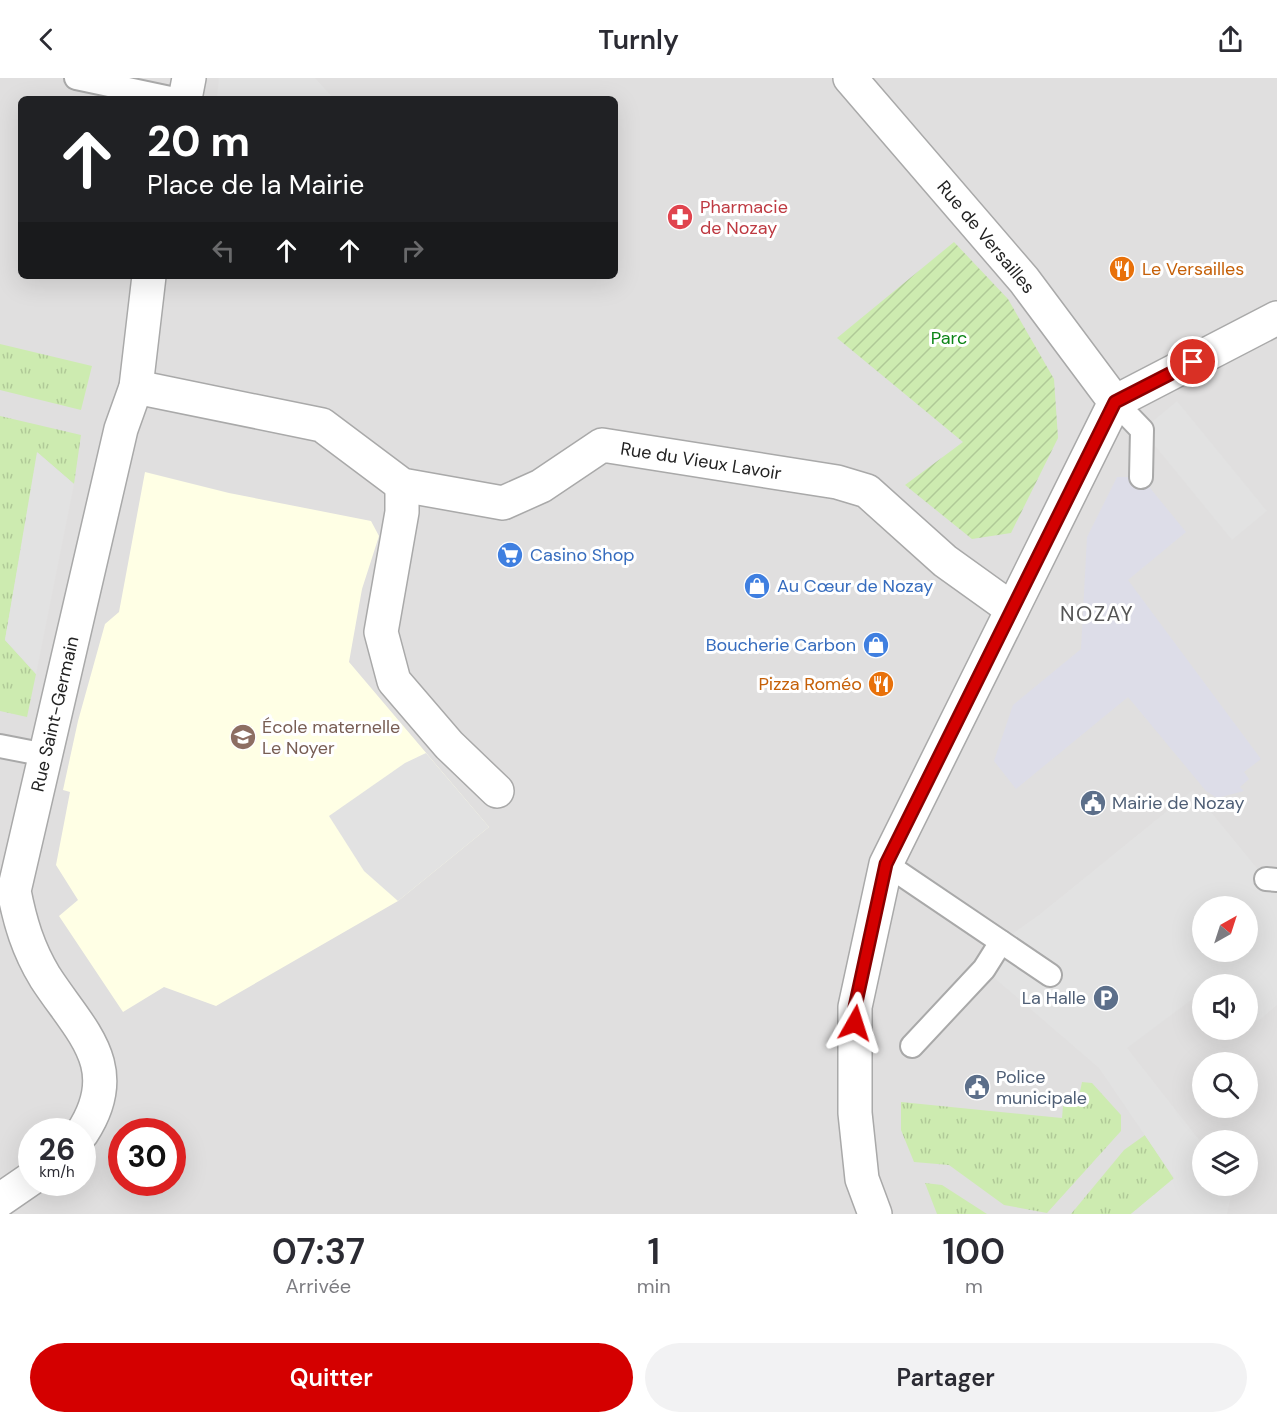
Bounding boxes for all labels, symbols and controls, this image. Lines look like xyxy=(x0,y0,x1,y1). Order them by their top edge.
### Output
text: Turnly xyxy=(598,22,679,57)
icon: back xyxy=(30,23,63,56)
icon: share xyxy=(1214,23,1247,56)
text: 20 m xyxy=(147,114,250,169)
icon: ahead xyxy=(48,120,126,198)
text: Place de la Mairie xyxy=(147,167,364,202)
street label: Rue de Versailles xyxy=(932,175,1040,299)
place label: Pharmacie de Nozay xyxy=(700,195,788,240)
pharmacy icon: Pharmacie de Nozay xyxy=(665,202,695,232)
icon: left xyxy=(207,234,240,267)
icon: ahead xyxy=(270,234,303,267)
icon: ahead xyxy=(333,234,366,267)
icon: right xyxy=(396,234,429,267)
restaurant icon: Le Versailles xyxy=(1107,254,1137,284)
place label: Le Versailles xyxy=(1142,257,1244,281)
park label: Parc xyxy=(931,326,967,350)
pin xyxy=(1167,336,1218,387)
icon: arrive xyxy=(1176,345,1209,378)
street label: Rue du Vieux Lavoir xyxy=(619,436,784,486)
supermarket icon: Casino Shop xyxy=(495,540,525,570)
place label: Casino Shop xyxy=(530,543,635,567)
shop icon: Au Cœur de Nozay xyxy=(742,571,772,601)
place label: Au Cœur de Nozay xyxy=(777,574,933,598)
district label: NOZAY xyxy=(1060,600,1134,628)
shop icon: Boucherie Carbon xyxy=(861,630,891,660)
place label: Boucherie Carbon xyxy=(706,633,856,657)
street label: Rue Saint-Germain xyxy=(25,634,85,794)
restaurant icon: Pizza Roméo xyxy=(866,669,896,699)
place label: Pizza Roméo xyxy=(758,672,862,696)
place label: École maternelle Le Noyer xyxy=(262,715,400,760)
school or university icon: École maternelle Le Noyer xyxy=(228,722,258,752)
public building icon: Mairie de Nozay xyxy=(1078,788,1108,818)
place label: Mairie de Nozay xyxy=(1112,791,1244,815)
north arrow xyxy=(1192,896,1258,962)
map controls xyxy=(1192,896,1258,1196)
button: sound xyxy=(1192,974,1258,1040)
parking icon: La Halle xyxy=(1091,983,1121,1013)
place label: La Halle xyxy=(1022,986,1086,1010)
position arrow xyxy=(823,991,887,1055)
button: search xyxy=(1192,1052,1258,1118)
place label: Police municipale xyxy=(996,1065,1087,1110)
public building icon: Police municipale xyxy=(962,1072,992,1102)
speed limit sign: 30 xyxy=(108,1118,186,1196)
text: 26 xyxy=(39,1130,75,1169)
button: layers xyxy=(1192,1130,1258,1196)
text: km/h xyxy=(39,1162,75,1182)
text: 07:37 xyxy=(272,1228,365,1275)
text: 1 xyxy=(647,1228,660,1275)
text: 100 xyxy=(942,1228,1005,1275)
text: Arrivée xyxy=(286,1273,351,1299)
text: min xyxy=(637,1273,671,1299)
text: m xyxy=(965,1273,983,1299)
button: Quitter xyxy=(30,1343,633,1412)
button: Partager xyxy=(645,1343,1247,1412)

